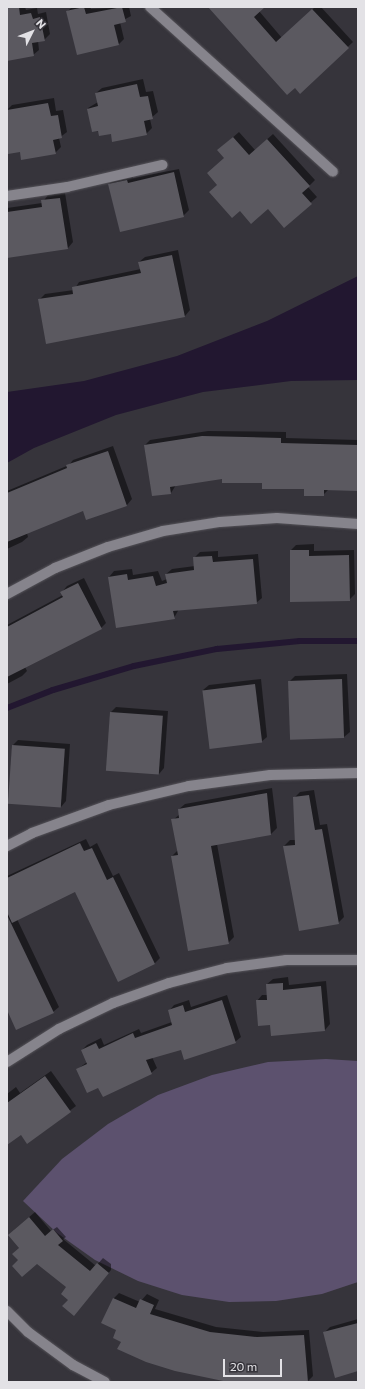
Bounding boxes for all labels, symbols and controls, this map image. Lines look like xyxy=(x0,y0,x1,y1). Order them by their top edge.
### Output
north arrow xyxy=(12,12,52,52)
text: N xyxy=(34,16,49,31)
scale bar xyxy=(225,1351,284,1377)
text: 20 m xyxy=(230,1359,257,1373)

